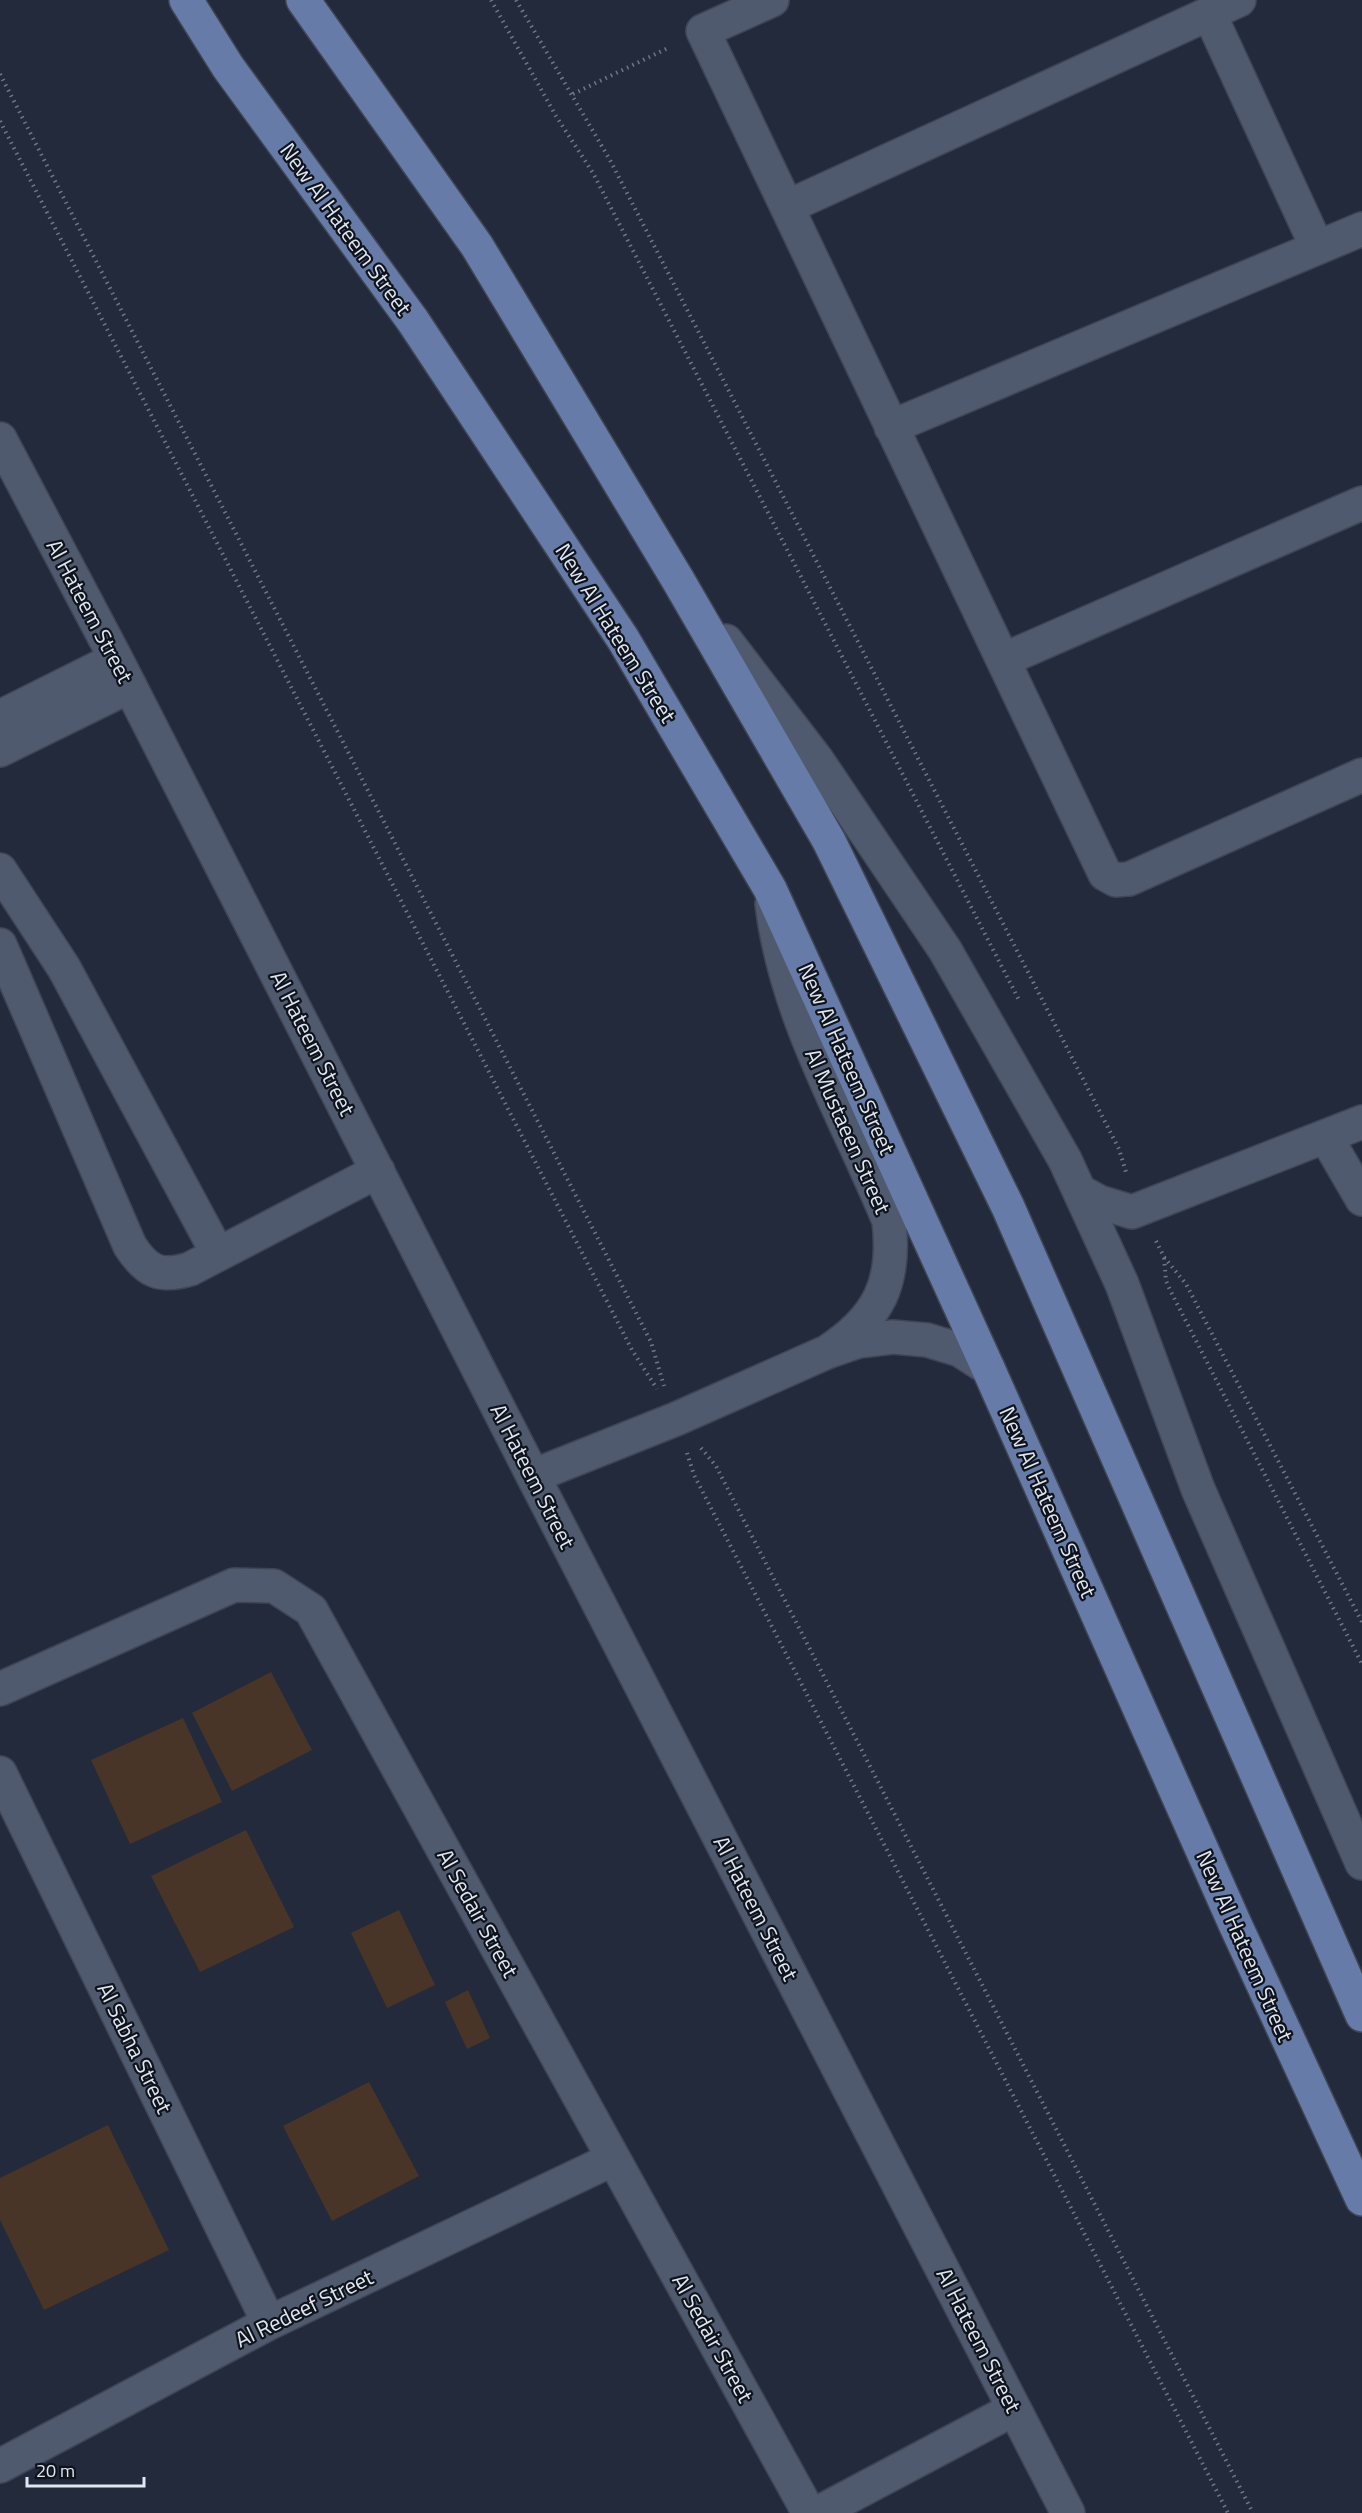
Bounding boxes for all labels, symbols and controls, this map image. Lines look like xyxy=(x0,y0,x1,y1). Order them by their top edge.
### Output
street label: New Al Hateem Street xyxy=(272,136,421,323)
street label: Al Hateem Street xyxy=(38,533,142,689)
street label: New Al Hateem Street xyxy=(547,537,685,730)
street label: New Al Hateem Street xyxy=(790,958,905,1160)
street label: Al Hateem Street xyxy=(262,965,364,1122)
street label: Al Mustaeen Street xyxy=(796,1043,900,1219)
street label: Al Hateem Street xyxy=(482,1398,584,1555)
street label: New Al Hateem Street xyxy=(991,1401,1106,1603)
street label: Al Hateem Street xyxy=(705,1830,807,1987)
street label: Al Sedair Street xyxy=(429,1842,528,1984)
street label: New Al Hateem Street xyxy=(1188,1845,1303,2047)
street label: Al Sabha Street xyxy=(89,1977,182,2119)
street label: Al Redeef Street xyxy=(229,2260,379,2356)
street label: Al Hateem Street xyxy=(928,2262,1030,2419)
street label: Al Sedair Street xyxy=(664,2267,763,2409)
scale bar xyxy=(27,2450,144,2488)
text: 20 m xyxy=(36,2457,75,2484)

